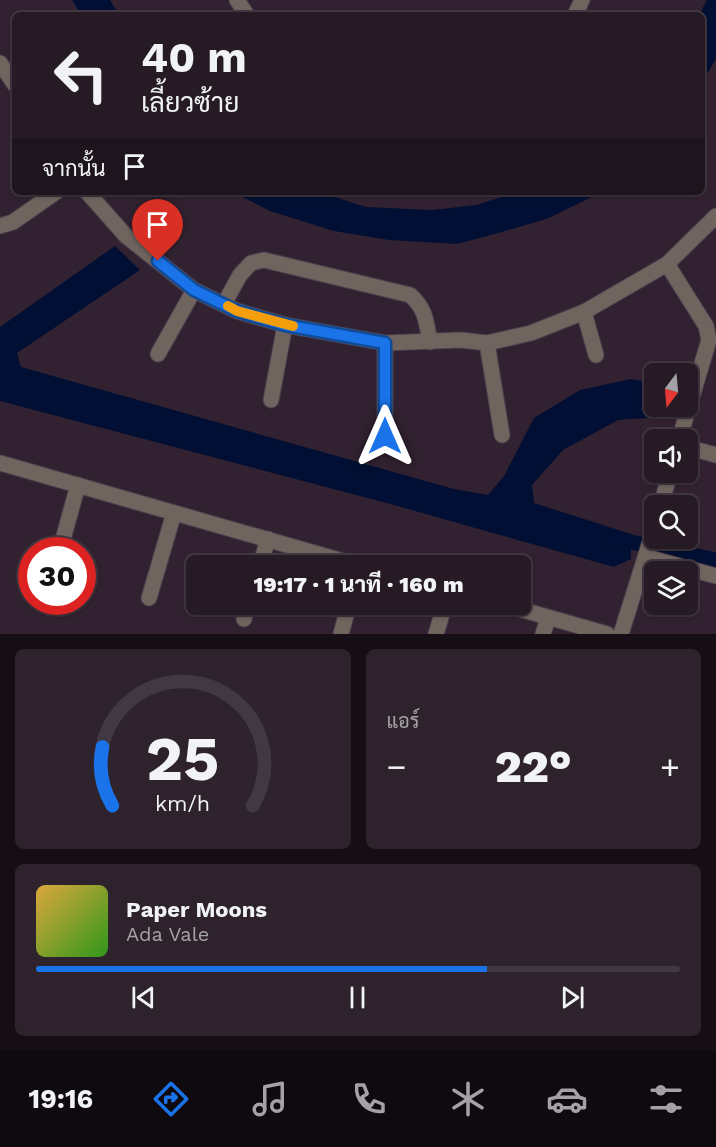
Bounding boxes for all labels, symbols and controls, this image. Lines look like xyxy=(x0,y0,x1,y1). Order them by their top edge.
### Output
text: 40 m xyxy=(141,33,247,82)
icon: left xyxy=(42,36,120,114)
text: เลี้ยวซ้าย xyxy=(141,87,239,119)
icon: arrive xyxy=(118,150,151,183)
text: จากนั้น xyxy=(42,156,106,181)
pin xyxy=(132,199,183,261)
icon: arrive xyxy=(141,208,174,241)
north arrow xyxy=(644,363,698,417)
map controls xyxy=(644,363,698,615)
position arrow xyxy=(353,404,417,468)
button: sound xyxy=(644,429,698,483)
button: search xyxy=(644,495,698,549)
speed limit sign: 30 xyxy=(18,537,96,615)
button: layers xyxy=(644,561,698,615)
text: 19:17 · 1 นาที · 160 m xyxy=(253,572,464,597)
text: แอร์ xyxy=(387,709,420,733)
text: 25 xyxy=(146,722,220,795)
text: 22° xyxy=(495,740,572,793)
text: − xyxy=(387,747,406,786)
text: + xyxy=(660,747,680,786)
text: km/h xyxy=(155,791,210,816)
text: Paper Moons xyxy=(126,897,267,922)
text: Ada Vale xyxy=(126,922,209,946)
icon: previous xyxy=(127,981,160,1014)
icon: pause xyxy=(341,981,374,1014)
icon: next xyxy=(556,981,589,1014)
icon: directions xyxy=(150,1078,192,1120)
icon: music xyxy=(249,1078,291,1120)
icon: phone xyxy=(348,1078,390,1120)
icon: climate xyxy=(447,1078,489,1120)
icon: car xyxy=(546,1078,588,1120)
icon: filters xyxy=(645,1078,687,1120)
text: 19:16 xyxy=(29,1083,93,1115)

